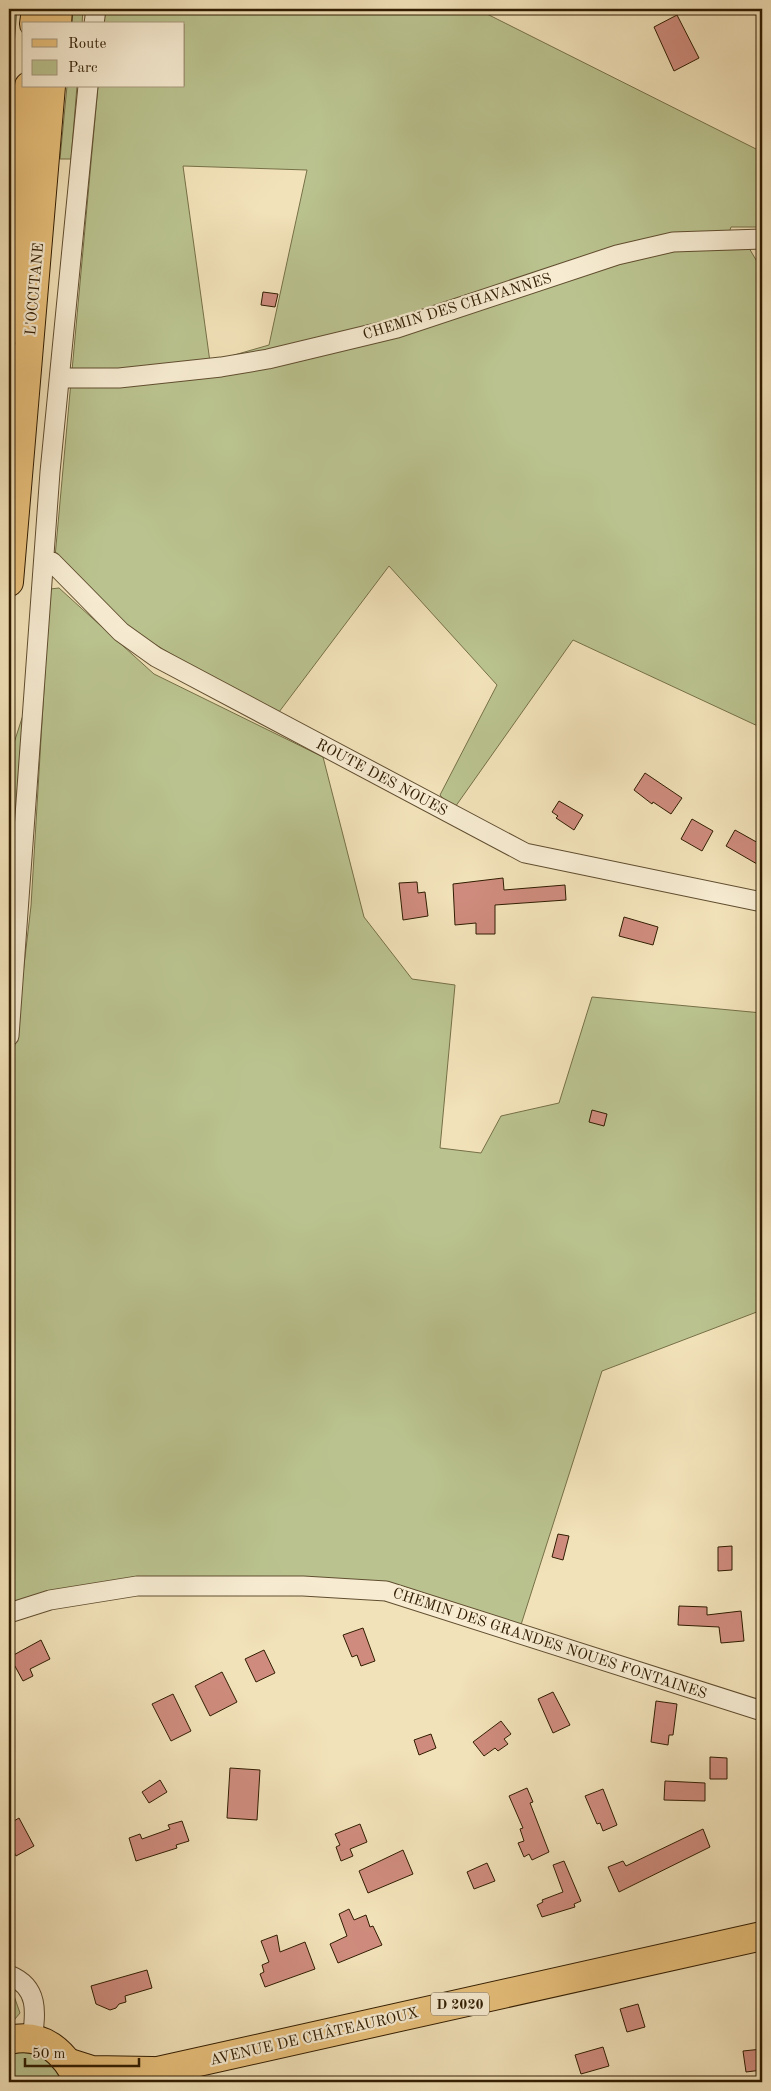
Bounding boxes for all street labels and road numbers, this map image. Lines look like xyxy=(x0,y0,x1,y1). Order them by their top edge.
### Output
street label: L'OCCITANE xyxy=(24,242,47,336)
street label: CHEMIN DES CHAVANNES xyxy=(361,272,554,343)
street label: ROUTE DES NOUES xyxy=(313,737,449,819)
street label: CHEMIN DES GRANDES NOUES FONTAINES xyxy=(391,1586,709,1702)
road number: D 2020 xyxy=(431,1992,489,2016)
street label: AVENUE DE CHÂTEAUROUX xyxy=(208,2003,420,2069)

